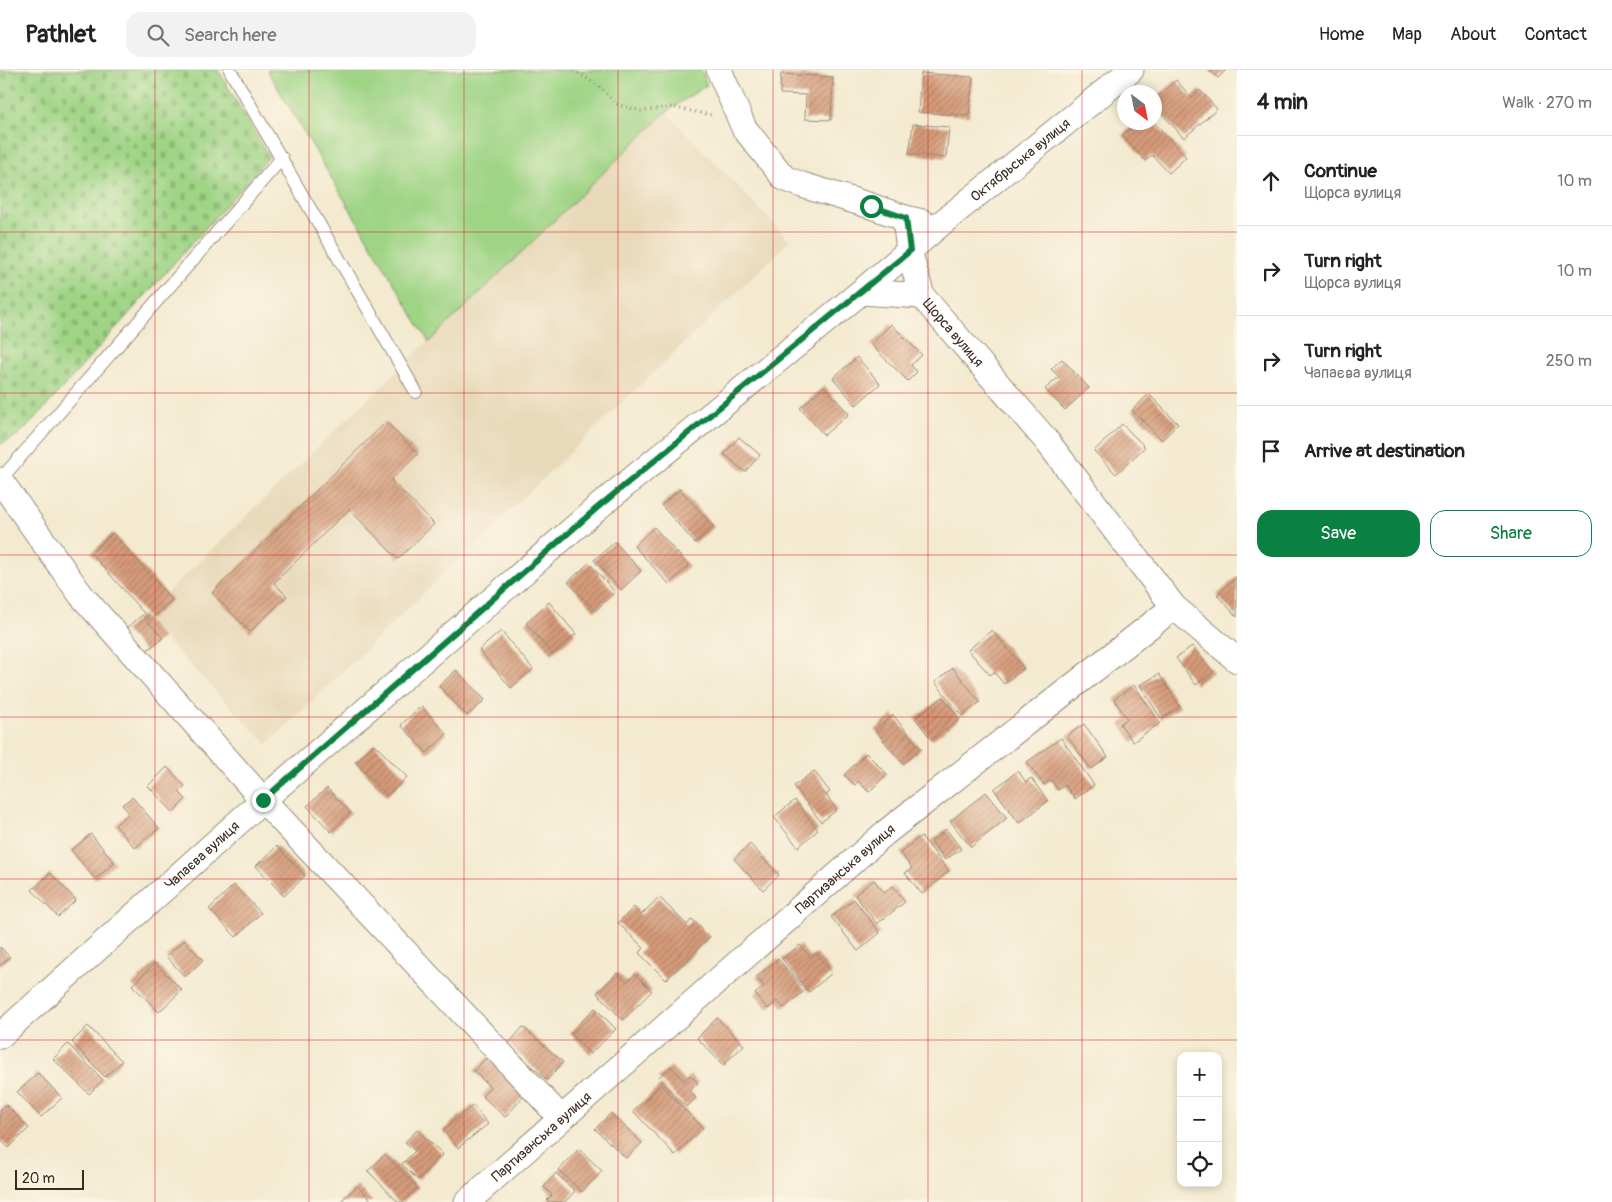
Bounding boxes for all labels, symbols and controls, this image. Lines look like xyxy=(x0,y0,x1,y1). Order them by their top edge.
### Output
search box xyxy=(126,12,476,57)
text: Pathlet xyxy=(25,20,96,49)
icon: search xyxy=(144,21,172,49)
text: Search here xyxy=(184,23,277,47)
text: Home xyxy=(1319,23,1364,46)
text: Map xyxy=(1392,23,1422,46)
text: About xyxy=(1450,23,1496,46)
text: Contact xyxy=(1524,23,1587,46)
north arrow xyxy=(1117,85,1162,130)
text: 4 min xyxy=(1257,89,1308,116)
text: Walk · 270 m xyxy=(1502,93,1592,113)
street label: Октябрьська вулиця xyxy=(967,115,1074,205)
text: Continue xyxy=(1304,159,1377,183)
icon: ahead xyxy=(1257,167,1285,195)
text: 10 m xyxy=(1557,171,1592,191)
text: Щорса вулиця xyxy=(1304,183,1401,203)
route start xyxy=(860,195,883,218)
text: Turn right xyxy=(1304,249,1382,273)
icon: right xyxy=(1257,257,1285,285)
text: 10 m xyxy=(1557,261,1592,281)
text: Щорса вулиця xyxy=(1304,273,1401,293)
street label: Щорса вулиця xyxy=(919,295,987,370)
text: Turn right xyxy=(1304,339,1382,363)
icon: right xyxy=(1257,347,1285,375)
text: 250 m xyxy=(1546,351,1592,371)
text: Чапаєва вулиця xyxy=(1304,363,1412,383)
icon: arrive xyxy=(1257,437,1285,465)
text: Arrive at destination xyxy=(1304,439,1465,463)
button: Save xyxy=(1257,510,1420,557)
button: Share xyxy=(1430,510,1592,557)
route end xyxy=(252,789,275,812)
street label: Чапаєва вулиця xyxy=(161,818,243,893)
street label: Партизанська вулиця xyxy=(792,820,898,917)
map controls xyxy=(1177,1052,1222,1187)
button: + xyxy=(1177,1052,1222,1097)
street label: Партизанська вулиця xyxy=(488,1088,595,1185)
button: − xyxy=(1177,1097,1222,1142)
button: locate xyxy=(1177,1142,1222,1187)
scale bar xyxy=(15,1167,84,1190)
text: 20 m xyxy=(22,1170,55,1187)

